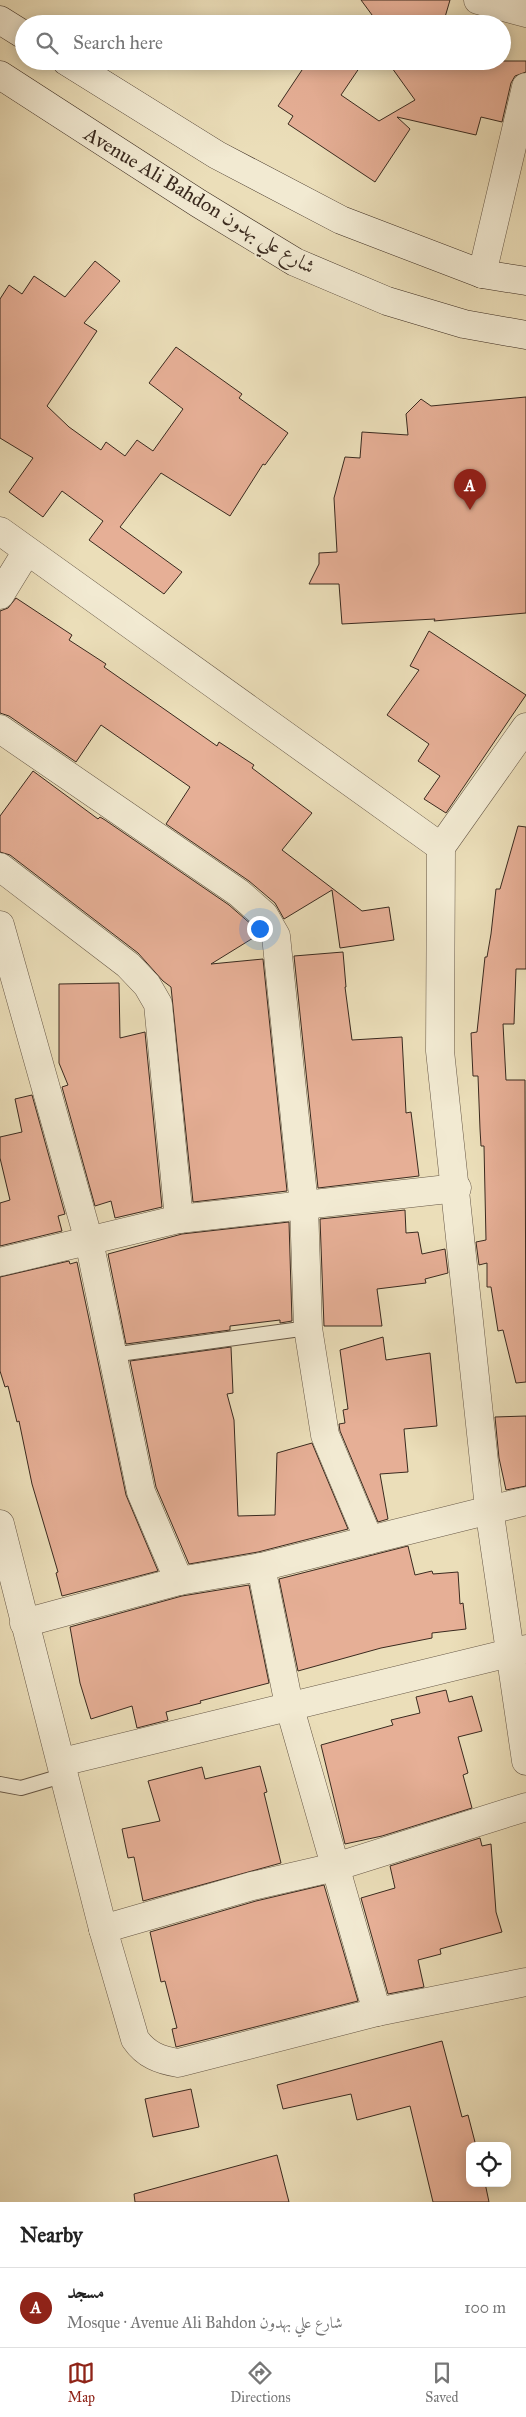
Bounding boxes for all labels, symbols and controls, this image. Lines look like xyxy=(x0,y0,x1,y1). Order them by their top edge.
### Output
search box xyxy=(15,15,511,70)
icon: search xyxy=(33,29,61,57)
text: Search here xyxy=(73,31,163,54)
street label: Avenue Ali Bahdon شارع علي بهدون xyxy=(75,121,320,285)
pin: A xyxy=(454,469,486,510)
your location xyxy=(247,916,273,942)
map controls xyxy=(466,2142,511,2187)
button: locate xyxy=(466,2142,511,2187)
text: Nearby xyxy=(20,2222,83,2248)
text: مسجد xyxy=(67,2280,104,2303)
text: A xyxy=(31,2298,41,2317)
text: 100 m xyxy=(464,2298,506,2317)
text: Mosque · Avenue Ali Bahdon شارع علي بهدون xyxy=(67,2313,343,2332)
tab: Map xyxy=(67,2359,95,2406)
tab: Directions xyxy=(230,2359,291,2406)
tab: Saved xyxy=(425,2359,459,2406)

